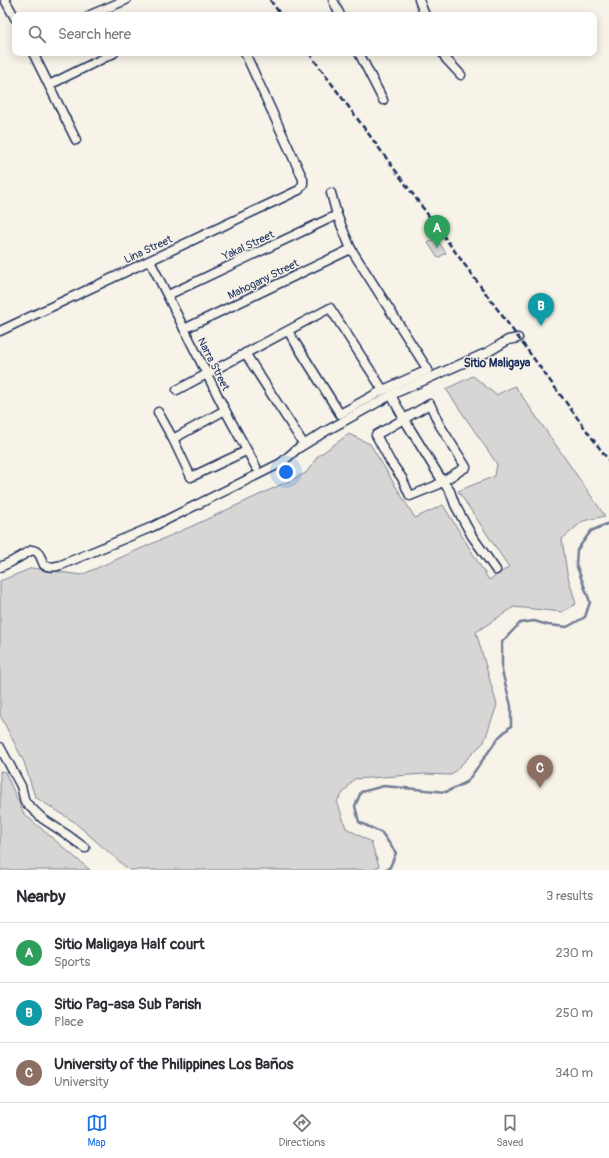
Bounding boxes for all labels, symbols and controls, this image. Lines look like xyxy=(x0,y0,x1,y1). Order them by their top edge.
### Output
search box xyxy=(12,12,597,56)
icon: search xyxy=(26,23,48,45)
text: Search here xyxy=(58,25,131,44)
pin: A xyxy=(424,215,450,248)
street label: Yakal Street xyxy=(219,228,277,264)
street label: Lina Street xyxy=(122,232,175,266)
street label: Mahogany Street xyxy=(226,256,301,302)
pin: B xyxy=(528,293,554,326)
street label: Narra Street xyxy=(195,336,233,393)
district label: Sitio Maligaya xyxy=(464,356,531,371)
your location xyxy=(276,462,296,482)
pin: C xyxy=(527,755,553,788)
text: Nearby xyxy=(16,886,65,907)
text: 3 results xyxy=(546,888,593,904)
text: Sitio Maligaya Half court xyxy=(54,935,205,954)
text: A xyxy=(25,945,33,961)
text: 230 m xyxy=(556,945,593,961)
text: Sports xyxy=(54,954,90,970)
text: Sitio Pag-asa Sub Parish xyxy=(54,995,201,1014)
text: B xyxy=(25,1005,33,1021)
text: 250 m xyxy=(555,1005,593,1021)
text: Place xyxy=(54,1014,83,1030)
text: University of the Philippines Los Baños xyxy=(54,1055,294,1074)
text: C xyxy=(25,1065,33,1081)
text: 340 m xyxy=(555,1065,593,1081)
text: University xyxy=(54,1074,108,1090)
tab: Map xyxy=(86,1112,108,1149)
tab: Directions xyxy=(279,1112,325,1149)
tab: Saved xyxy=(496,1112,523,1149)

